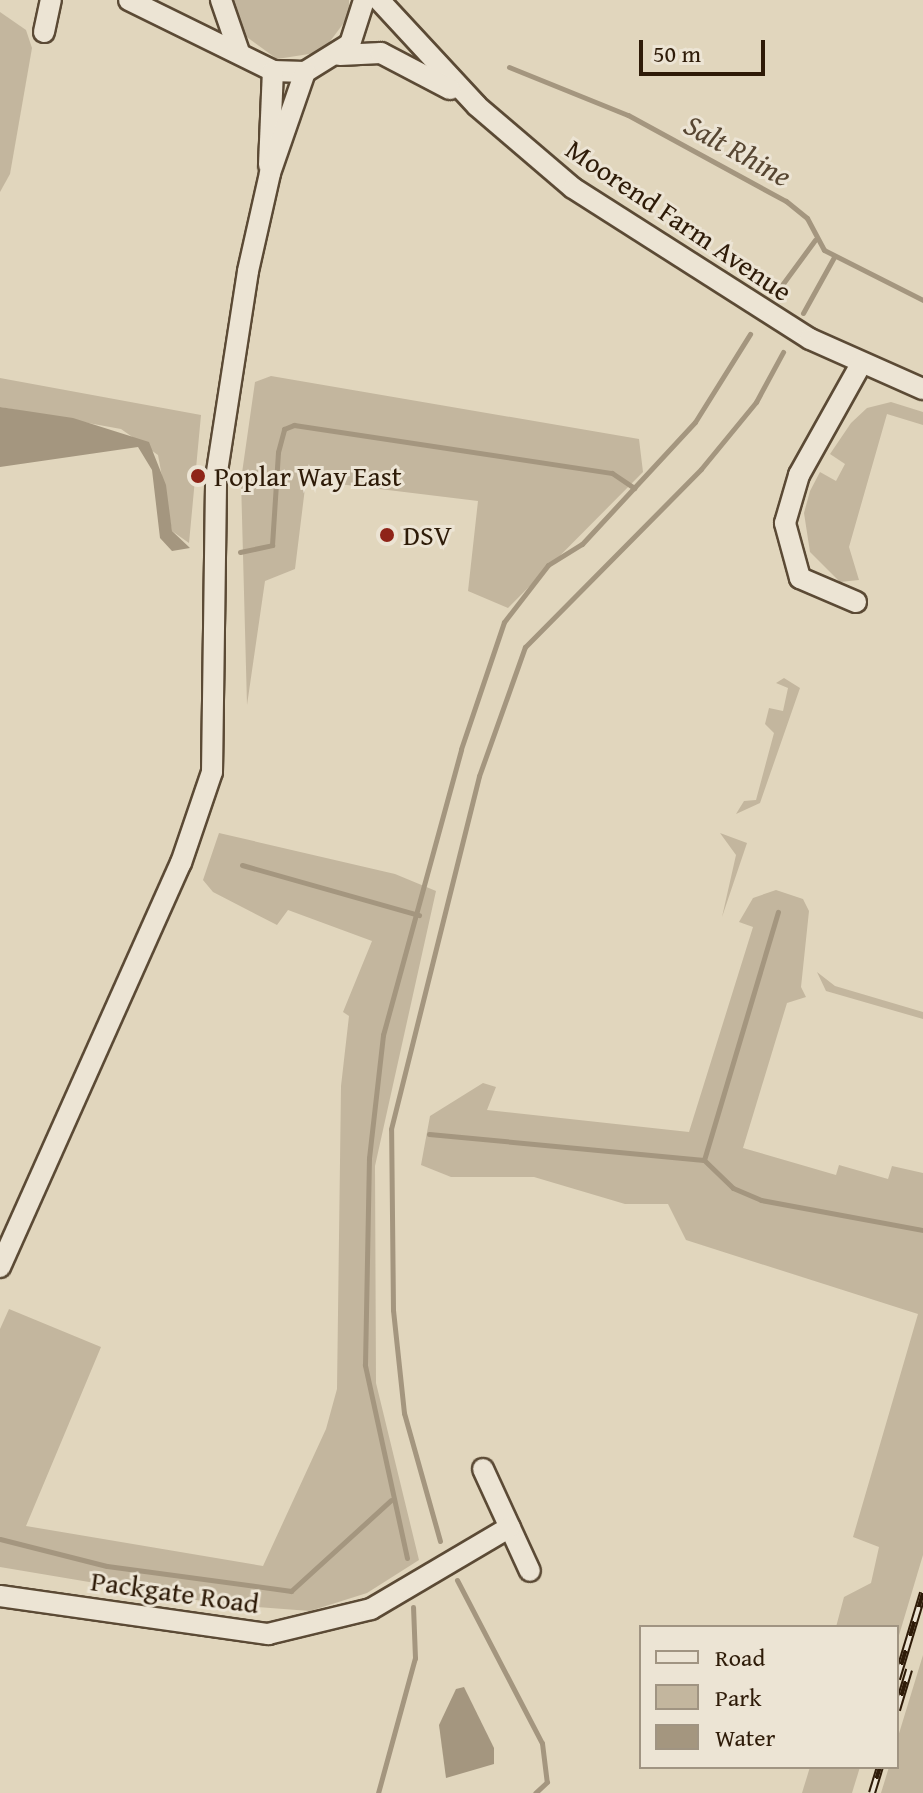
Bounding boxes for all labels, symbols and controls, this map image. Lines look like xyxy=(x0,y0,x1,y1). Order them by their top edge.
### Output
scale bar xyxy=(643,24,769,74)
text: 50 m xyxy=(653,36,701,71)
water label: Salt Rhine xyxy=(678,106,798,194)
street label: Moorend Farm Avenue xyxy=(560,132,798,308)
place label: Poplar Way East xyxy=(214,459,402,493)
marker: Poplar Way East xyxy=(189,467,207,485)
place label: DSV xyxy=(403,518,452,552)
marker: DSV xyxy=(378,526,396,544)
street label: Packgate Road xyxy=(89,1564,261,1620)
legend xyxy=(639,1625,899,1769)
text: Road xyxy=(715,1640,765,1675)
text: Park xyxy=(715,1680,761,1715)
text: Water xyxy=(715,1720,775,1755)

